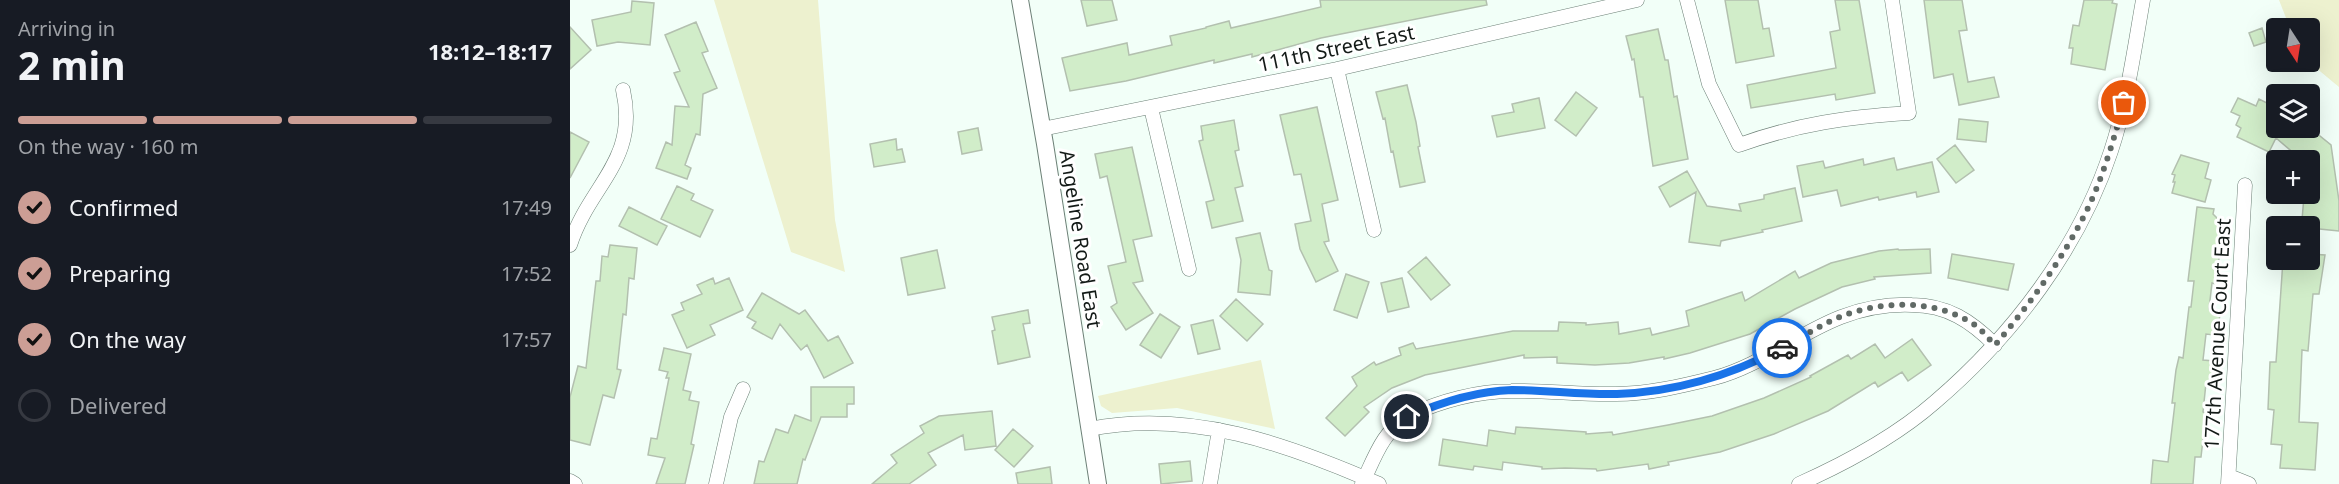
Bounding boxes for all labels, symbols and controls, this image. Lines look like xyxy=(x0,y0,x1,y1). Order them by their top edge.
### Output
text: Arriving in xyxy=(18,15,115,42)
street label: 111th Street East xyxy=(1255,18,1417,78)
north arrow xyxy=(2266,18,2320,72)
map controls xyxy=(2266,18,2320,270)
text: 18:12–18:17 xyxy=(428,36,552,66)
text: 2 min xyxy=(18,38,125,91)
pin xyxy=(2098,77,2149,128)
button: layers xyxy=(2266,84,2320,138)
icon: bag xyxy=(2107,86,2140,119)
text: On the way · 160 m xyxy=(18,133,198,160)
street label: Angeline Road East xyxy=(1054,148,1108,330)
button: + xyxy=(2266,150,2320,204)
icon: check xyxy=(18,191,51,224)
text: Confirmed xyxy=(69,192,179,222)
text: 17:49 xyxy=(501,194,552,221)
button: − xyxy=(2266,216,2320,270)
street label: 177th Avenue Court East xyxy=(2197,218,2237,450)
icon: check xyxy=(18,257,51,290)
text: Preparing xyxy=(69,258,171,288)
text: 17:52 xyxy=(501,260,552,287)
courier xyxy=(1752,318,1812,378)
icon: check xyxy=(18,323,51,356)
text: On the way xyxy=(69,324,186,354)
text: 17:57 xyxy=(501,326,552,353)
icon: car xyxy=(1766,332,1799,365)
text: Delivered xyxy=(69,390,167,420)
pin xyxy=(1381,391,1432,442)
icon: home xyxy=(1390,400,1423,433)

